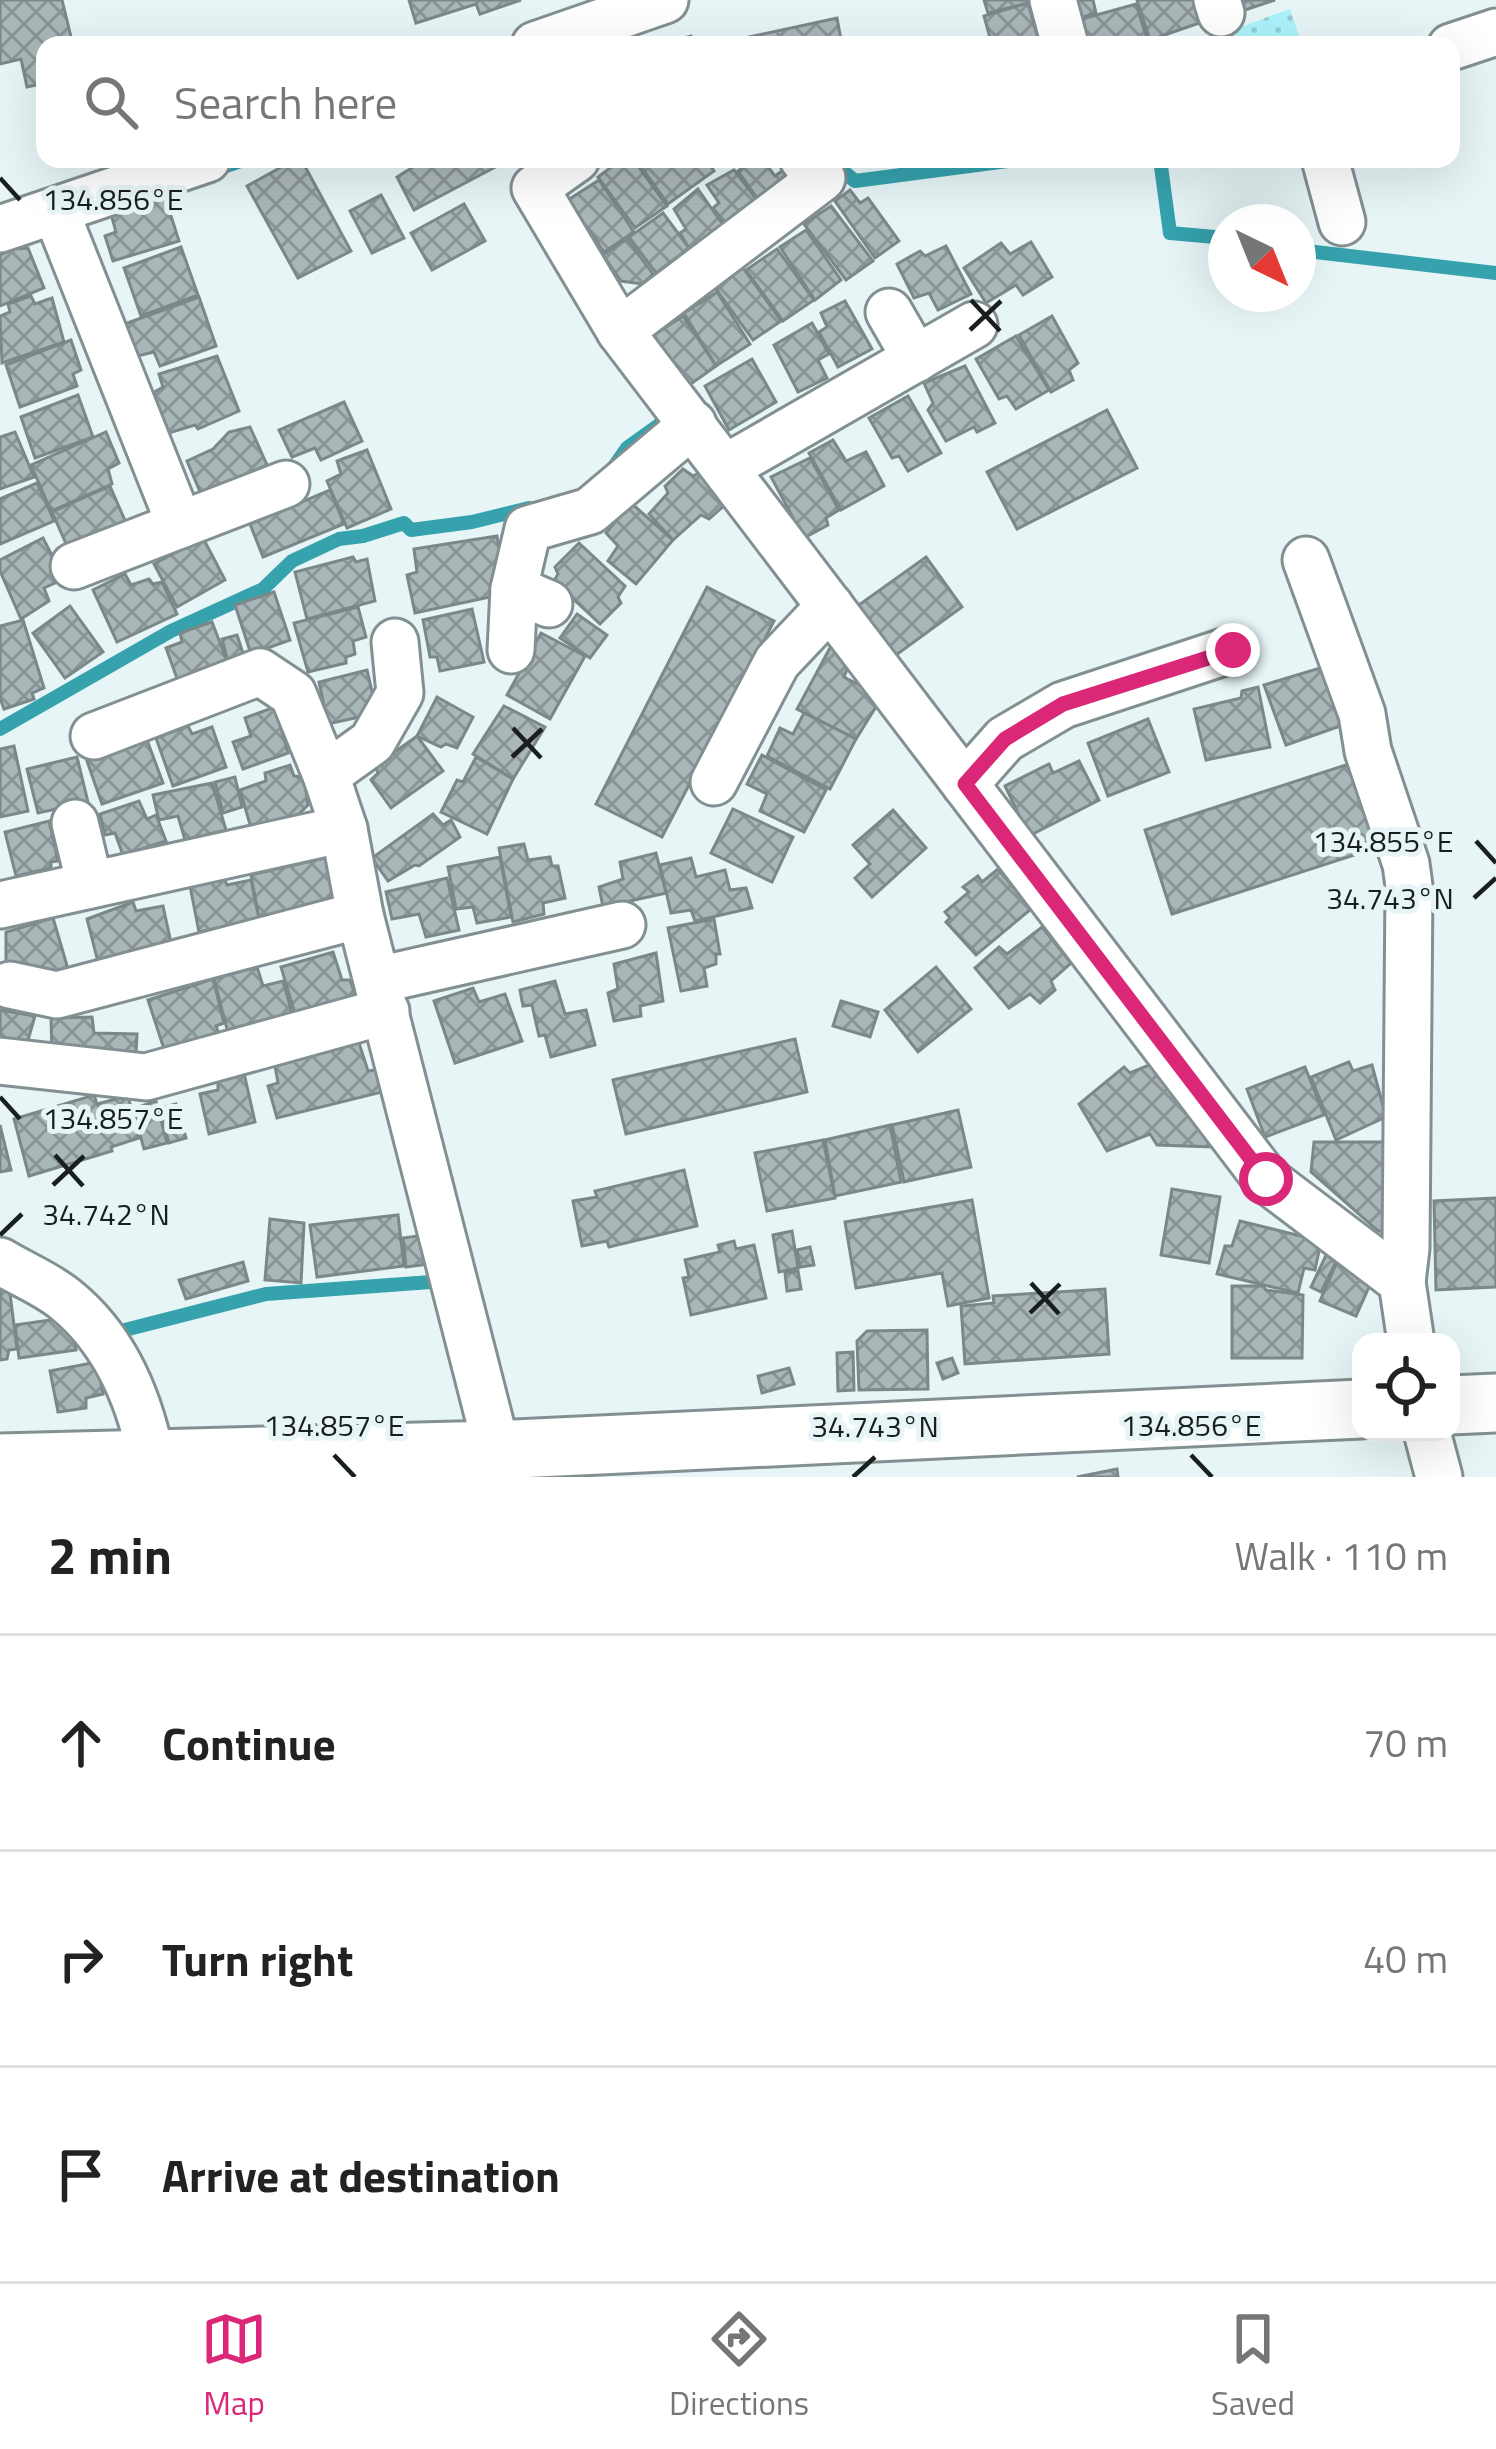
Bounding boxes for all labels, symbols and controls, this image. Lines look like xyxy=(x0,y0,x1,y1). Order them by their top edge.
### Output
search box xyxy=(36,36,1460,168)
text: Search here xyxy=(174,68,397,136)
icon: search xyxy=(78,69,144,135)
text: 134.856°E xyxy=(43,176,183,222)
north arrow xyxy=(1208,204,1316,312)
route end xyxy=(1206,623,1260,677)
text: 134.855°E xyxy=(1313,818,1453,864)
text: 34.743°N xyxy=(1326,875,1454,921)
text: 134.857°E xyxy=(43,1095,183,1141)
route start xyxy=(1239,1152,1293,1206)
text: 34.742°N xyxy=(42,1191,170,1237)
map controls xyxy=(1352,1333,1460,1441)
button: locate xyxy=(1352,1333,1460,1441)
text: 134.857°E xyxy=(264,1402,404,1448)
text: 134.856°E xyxy=(1121,1402,1261,1448)
text: 34.743°N xyxy=(811,1403,939,1449)
text: 2 min xyxy=(48,1516,172,1594)
text: Walk · 110 m xyxy=(1234,1526,1448,1585)
text: Continue xyxy=(162,1709,336,1777)
icon: ahead xyxy=(48,1710,114,1776)
text: 70 m xyxy=(1363,1713,1448,1772)
text: Turn right xyxy=(162,1925,353,1993)
icon: right xyxy=(48,1926,114,1992)
text: 40 m xyxy=(1363,1929,1448,1988)
text: Arrive at destination xyxy=(162,2141,560,2209)
icon: arrive xyxy=(48,2142,114,2208)
tab: Map xyxy=(201,2306,267,2428)
tab: Directions xyxy=(669,2306,809,2428)
tab: Saved xyxy=(1211,2306,1295,2428)

